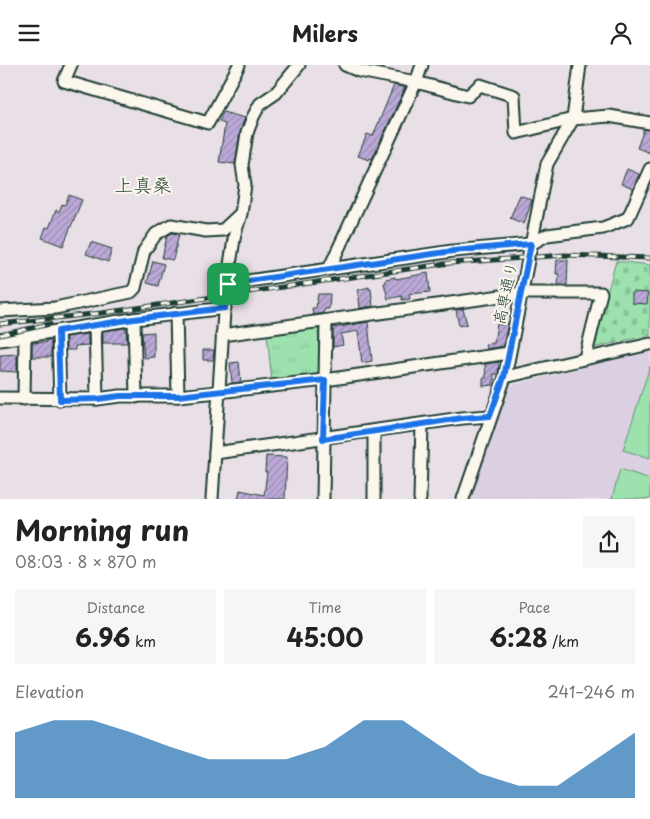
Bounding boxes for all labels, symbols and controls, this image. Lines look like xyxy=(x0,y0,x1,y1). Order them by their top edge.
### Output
text: Milers xyxy=(292,16,358,49)
icon: menu xyxy=(15,19,43,47)
icon: person xyxy=(607,19,635,47)
district label: 上真桑 xyxy=(114,170,172,198)
street label: 高専通り xyxy=(486,259,522,327)
pin xyxy=(207,263,249,305)
icon: arrive xyxy=(214,270,242,298)
text: Morning run xyxy=(15,508,189,551)
button: share xyxy=(583,516,635,568)
text: 08:03 · 8 × 870 m xyxy=(15,549,156,573)
text: Distance xyxy=(86,597,145,618)
text: Time xyxy=(308,597,342,618)
text: Pace xyxy=(519,597,550,618)
text: 6.96 xyxy=(75,618,130,656)
text: 45:00 xyxy=(287,618,363,656)
text: 6:28 xyxy=(490,618,548,656)
text: km xyxy=(130,631,156,652)
text: /km xyxy=(548,631,579,652)
text: Elevation xyxy=(15,679,84,703)
text: 241–246 m xyxy=(548,679,635,703)

